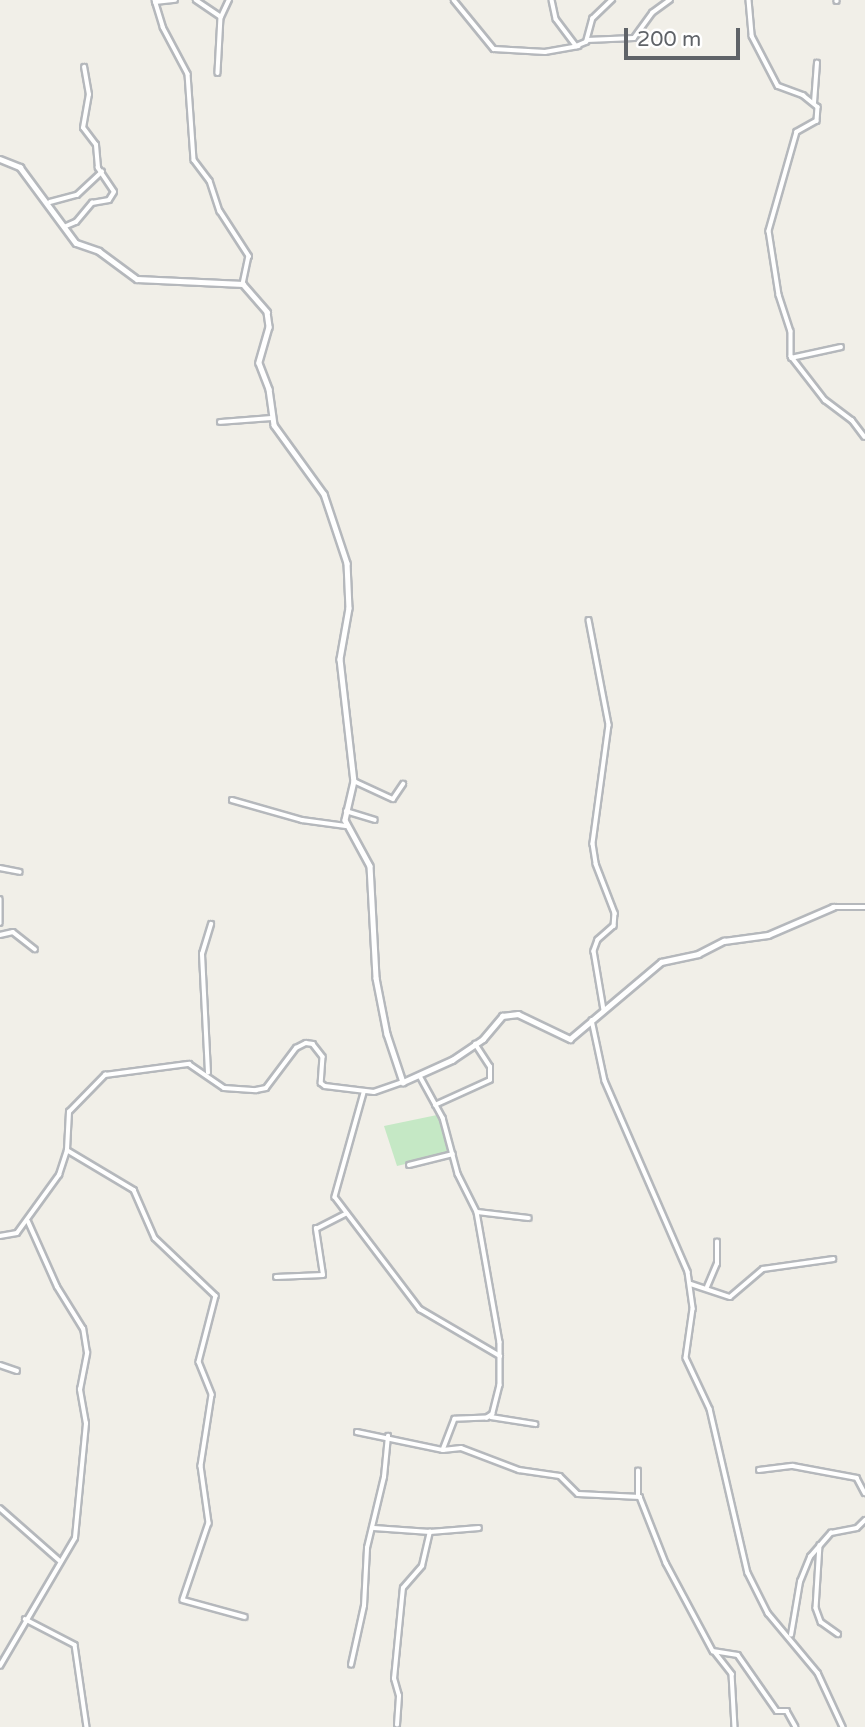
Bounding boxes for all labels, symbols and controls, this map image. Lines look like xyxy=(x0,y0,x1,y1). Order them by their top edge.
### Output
scale bar xyxy=(627,14,742,58)
text: 200 m xyxy=(637,27,701,52)

